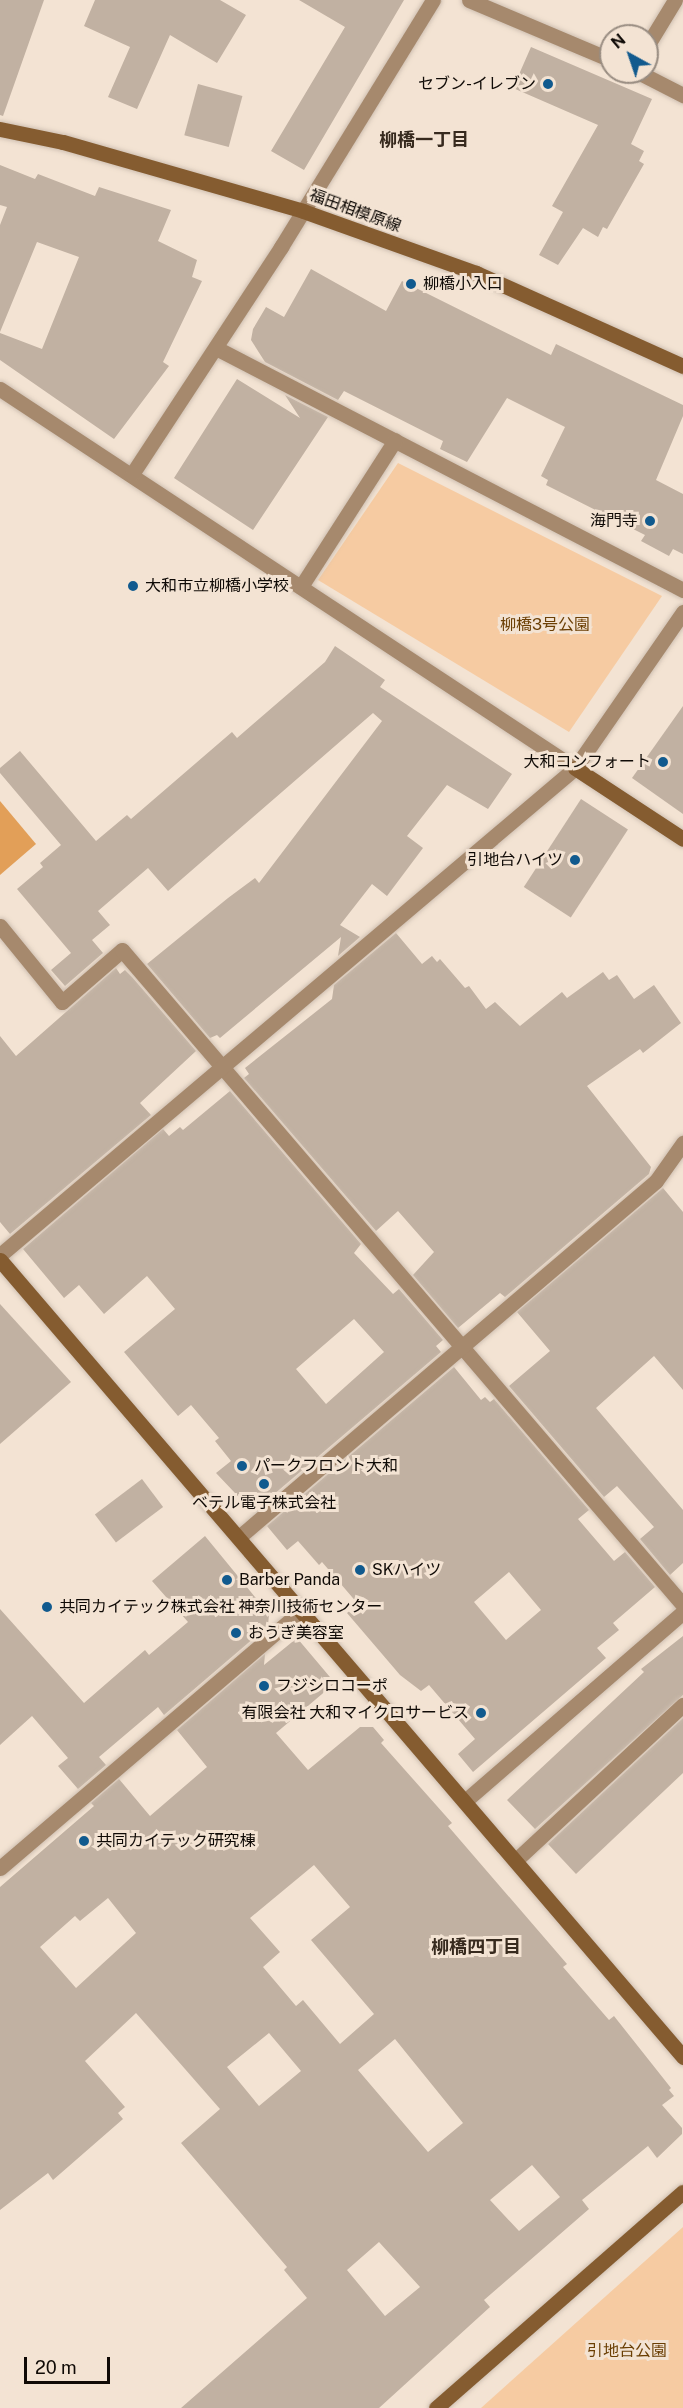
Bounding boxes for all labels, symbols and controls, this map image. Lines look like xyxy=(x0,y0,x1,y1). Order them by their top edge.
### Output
north arrow xyxy=(599,24,659,84)
text: N xyxy=(607,30,629,53)
place label: セブン-イレブン xyxy=(418,74,536,94)
marker: セブン-イレブン xyxy=(541,77,555,91)
district label: 柳橋一丁目 xyxy=(379,129,469,151)
street label: 福田相模原線 xyxy=(307,186,403,236)
place label: 柳橋小入口 xyxy=(423,274,503,294)
marker: 柳橋小入口 xyxy=(404,277,418,291)
place label: 海門寺 xyxy=(590,511,638,531)
marker: 海門寺 xyxy=(643,514,657,528)
place label: 大和市立柳橋小学校 xyxy=(145,576,289,596)
marker: 大和市立柳橋小学校 xyxy=(126,579,140,593)
park label: 柳橋3号公園 xyxy=(500,615,590,635)
place label: 大和コンフォート xyxy=(523,752,651,772)
marker: 大和コンフォート xyxy=(656,755,670,769)
place label: 引地台ハイツ xyxy=(467,850,563,870)
marker: 引地台ハイツ xyxy=(568,853,582,867)
place label: パークフロント大和 xyxy=(254,1456,398,1476)
marker: パークフロント大和 xyxy=(235,1459,249,1473)
marker: ベテル電子株式会社 xyxy=(257,1477,271,1491)
place label: ベテル電子株式会社 xyxy=(192,1493,336,1513)
place label: SKハイツ xyxy=(372,1560,442,1580)
marker: SKハイツ xyxy=(353,1563,367,1577)
place label: Barber Panda xyxy=(239,1570,340,1590)
marker: Barber Panda xyxy=(220,1573,234,1587)
place label: 共同カイテック株式会社 神奈川技術センター xyxy=(59,1597,383,1617)
marker: 共同カイテック株式会社 神奈川技術センター xyxy=(40,1600,54,1614)
place label: おうぎ美容室 xyxy=(248,1623,344,1643)
marker: おうぎ美容室 xyxy=(229,1626,243,1640)
place label: フジシロコーポ xyxy=(276,1676,388,1696)
marker: フジシロコーポ xyxy=(257,1679,271,1693)
place label: 有限会社 大和マイクロサービス xyxy=(241,1703,469,1723)
marker: 有限会社 大和マイクロサービス xyxy=(474,1706,488,1720)
place label: 共同カイテック研究棟 xyxy=(96,1831,256,1851)
marker: 共同カイテック研究棟 xyxy=(77,1834,91,1848)
district label: 柳橋四丁目 xyxy=(431,1936,521,1958)
park label: 引地台公園 xyxy=(587,2341,667,2361)
scale bar xyxy=(27,2345,112,2383)
text: 20 m xyxy=(35,2357,77,2378)

